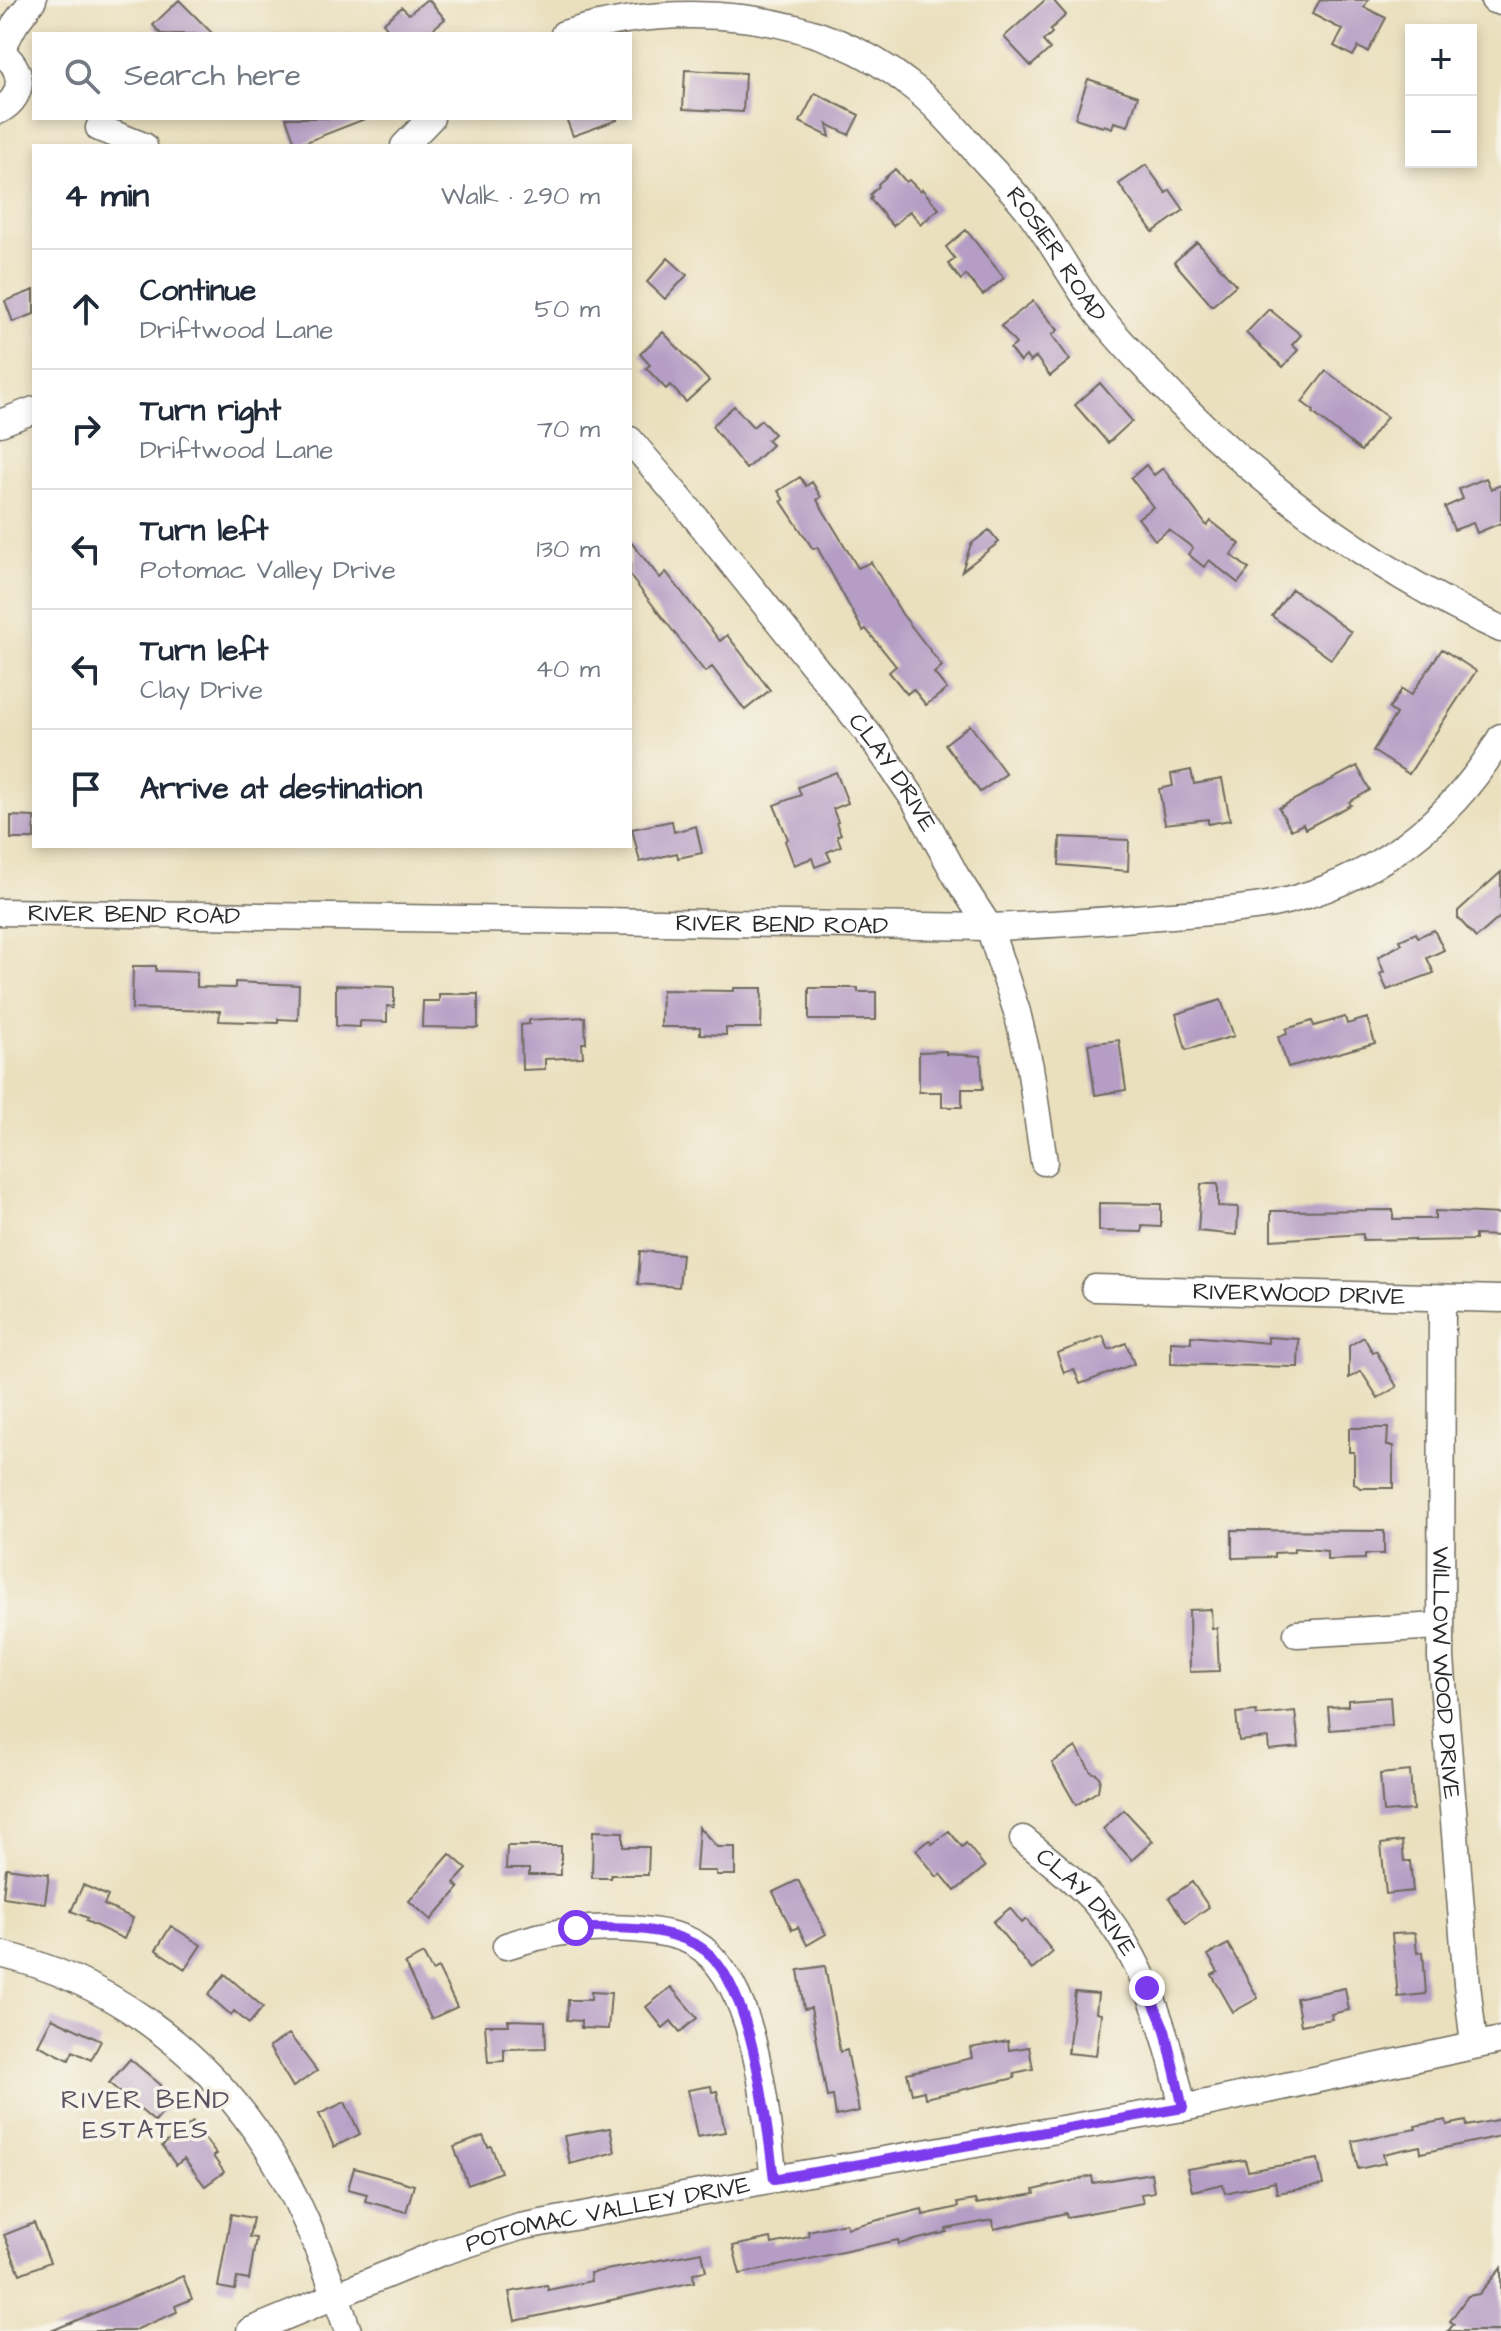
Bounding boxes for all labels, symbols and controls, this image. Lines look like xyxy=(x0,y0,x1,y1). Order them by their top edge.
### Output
map controls xyxy=(1405,24,1477,168)
button: + xyxy=(1405,24,1477,96)
search box xyxy=(32,32,632,120)
icon: search xyxy=(60,54,104,98)
text: Search here xyxy=(124,55,301,97)
button: − xyxy=(1405,96,1477,168)
text: 4 min xyxy=(64,172,149,220)
text: Walk · 290 m xyxy=(441,178,600,214)
street label: ROSIER ROAD xyxy=(998,179,1114,330)
text: Continue xyxy=(140,270,256,312)
icon: ahead xyxy=(64,287,108,331)
text: 50 m xyxy=(535,291,600,327)
text: Driftwood Lane xyxy=(140,312,333,348)
text: Turn right xyxy=(140,390,281,432)
icon: right xyxy=(64,407,108,451)
text: 70 m xyxy=(537,411,600,447)
text: Driftwood Lane xyxy=(140,432,333,468)
text: Turn left xyxy=(140,510,268,552)
icon: left xyxy=(64,527,108,571)
text: 130 m xyxy=(536,531,600,567)
text: Potomac Valley Drive xyxy=(140,552,396,588)
text: Turn left xyxy=(140,630,268,672)
icon: left xyxy=(64,647,108,691)
text: 40 m xyxy=(535,651,600,687)
text: Clay Drive xyxy=(140,672,263,708)
street label: CLAY DRIVE xyxy=(840,706,945,838)
icon: arrive xyxy=(64,767,108,811)
text: Arrive at destination xyxy=(140,768,422,810)
street label: RIVER BEND ROAD xyxy=(28,896,240,934)
street label: RIVER BEND ROAD xyxy=(675,906,888,943)
street label: RIVERWOOD DRIVE xyxy=(1192,1275,1406,1314)
street label: WILLOW WOOD DRIVE xyxy=(1423,1546,1468,1801)
street label: CLAY DRIVE xyxy=(1028,1840,1145,1963)
route start xyxy=(558,1910,594,1946)
route end xyxy=(1129,1970,1165,2006)
district label: RIVER BEND ESTATES xyxy=(61,2082,231,2148)
street label: POTOMAC VALLEY DRIVE xyxy=(461,2168,753,2261)

